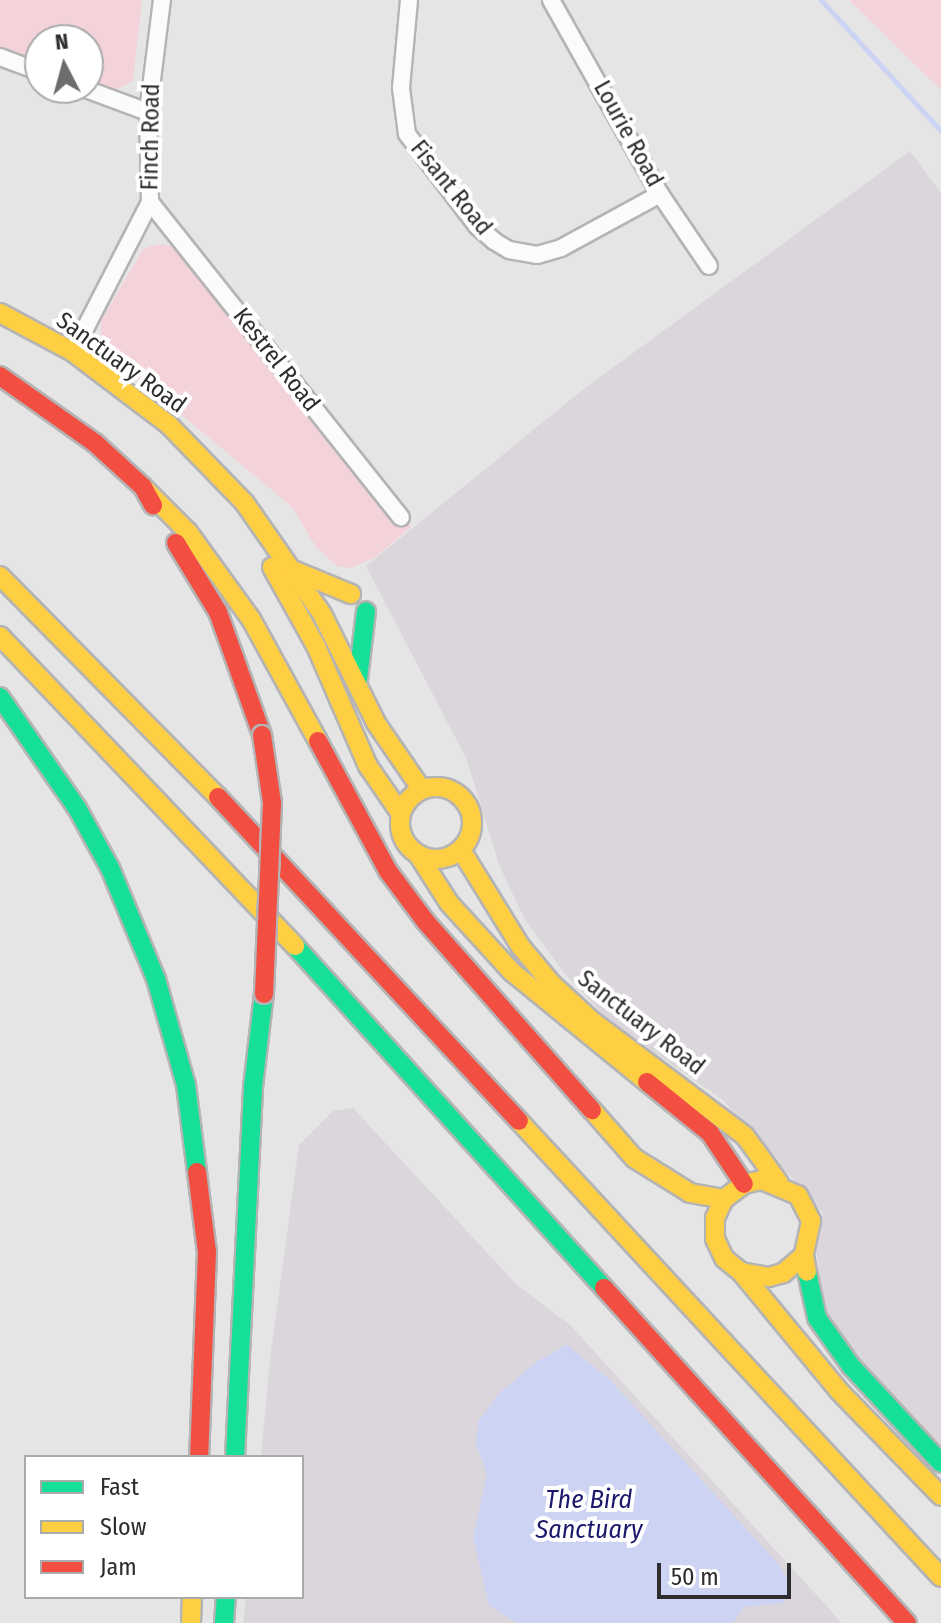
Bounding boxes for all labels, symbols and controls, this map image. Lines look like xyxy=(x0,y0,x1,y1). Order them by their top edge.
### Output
north arrow xyxy=(24,24,104,104)
text: N xyxy=(54,28,70,56)
street label: Lourie Road xyxy=(587,76,669,192)
street label: Finch Road xyxy=(136,83,166,191)
street label: Fisant Road xyxy=(404,135,498,241)
street label: Kestrel Road xyxy=(227,302,325,418)
street label: Sanctuary Road xyxy=(51,306,191,420)
street label: Sanctuary Road xyxy=(572,964,710,1082)
legend xyxy=(24,1455,304,1599)
text: Fast xyxy=(100,1473,139,1501)
water label: The Bird Sanctuary xyxy=(536,1484,642,1546)
text: Slow xyxy=(100,1513,146,1541)
scale bar xyxy=(661,1547,795,1597)
text: Jam xyxy=(100,1553,137,1581)
text: 50 m xyxy=(671,1563,719,1591)

